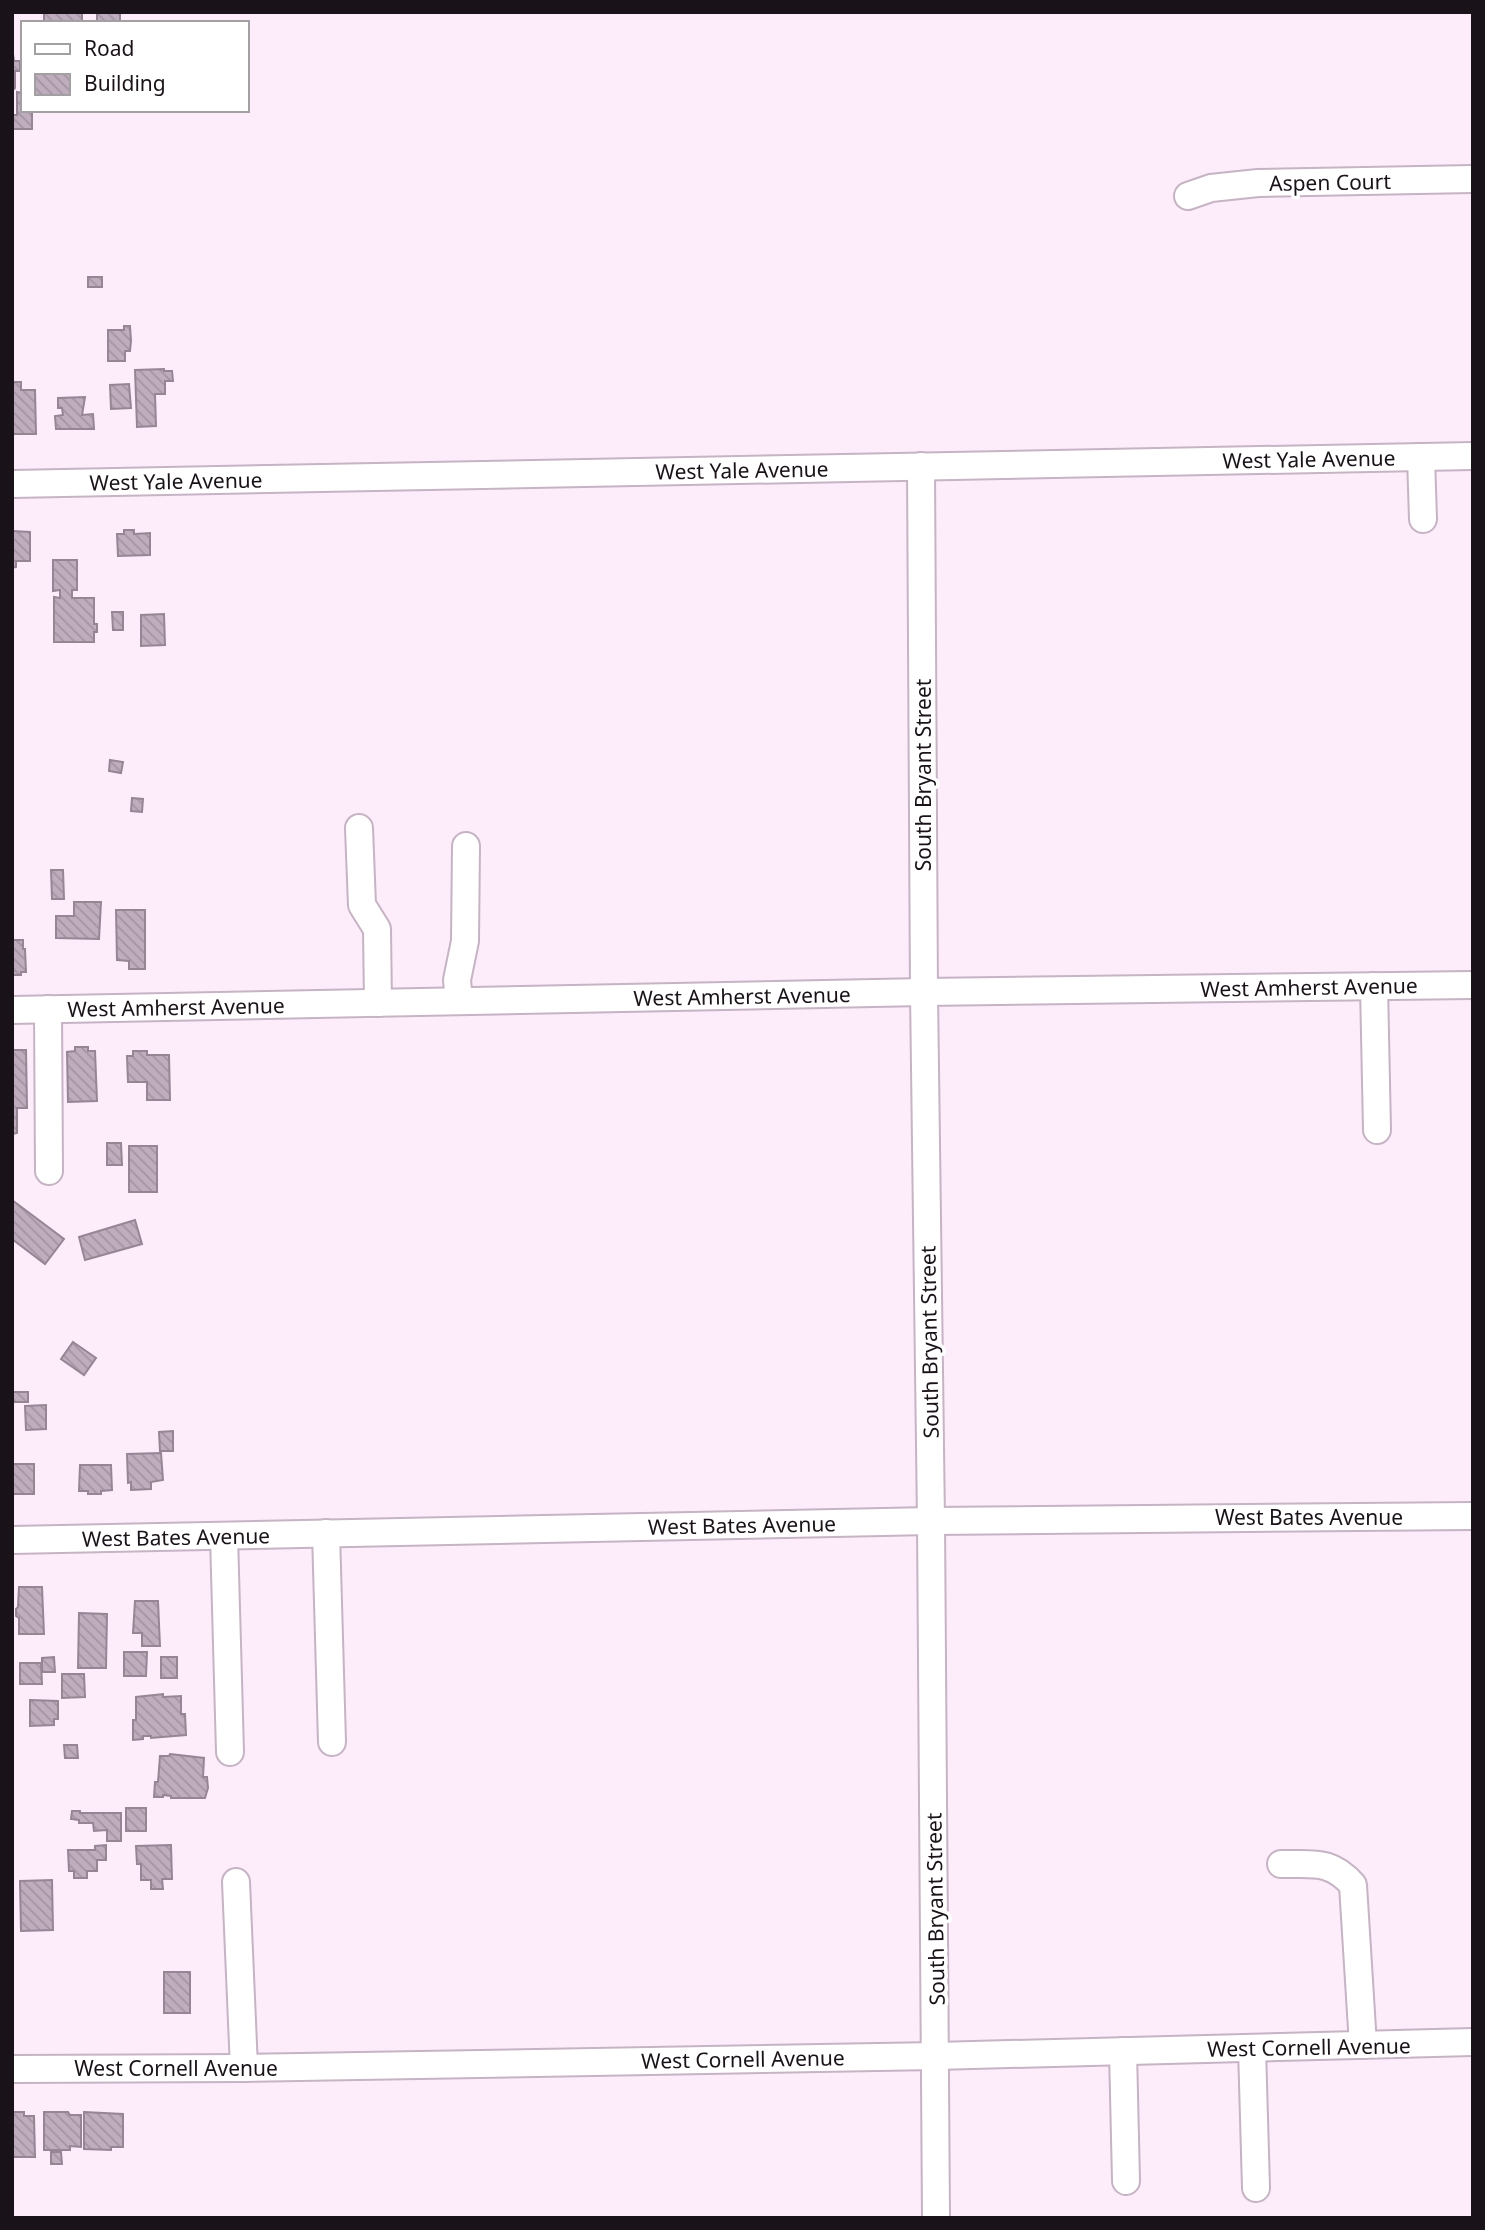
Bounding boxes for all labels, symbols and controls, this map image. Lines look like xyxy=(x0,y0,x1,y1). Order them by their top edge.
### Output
legend xyxy=(21,21,248,112)
text: Road xyxy=(84,34,134,62)
text: Building xyxy=(84,69,166,97)
street label: Aspen Court xyxy=(1269,167,1392,197)
street label: West Yale Avenue xyxy=(1222,443,1396,475)
street label: West Yale Avenue xyxy=(655,454,829,486)
street label: West Yale Avenue xyxy=(89,465,263,497)
street label: South Bryant Street xyxy=(909,678,937,871)
street label: West Amherst Avenue xyxy=(1200,971,1418,1003)
street label: West Amherst Avenue xyxy=(633,980,851,1012)
street label: West Amherst Avenue xyxy=(67,991,285,1023)
street label: South Bryant Street xyxy=(913,1245,945,1439)
street label: West Bates Avenue xyxy=(1215,1503,1403,1531)
street label: West Bates Avenue xyxy=(648,1509,836,1541)
street label: West Bates Avenue xyxy=(82,1521,270,1553)
street label: South Bryant Street xyxy=(919,1812,951,2006)
street label: West Cornell Avenue xyxy=(1207,2031,1411,2063)
street label: West Cornell Avenue xyxy=(641,2043,845,2075)
street label: West Cornell Avenue xyxy=(74,2054,278,2082)

